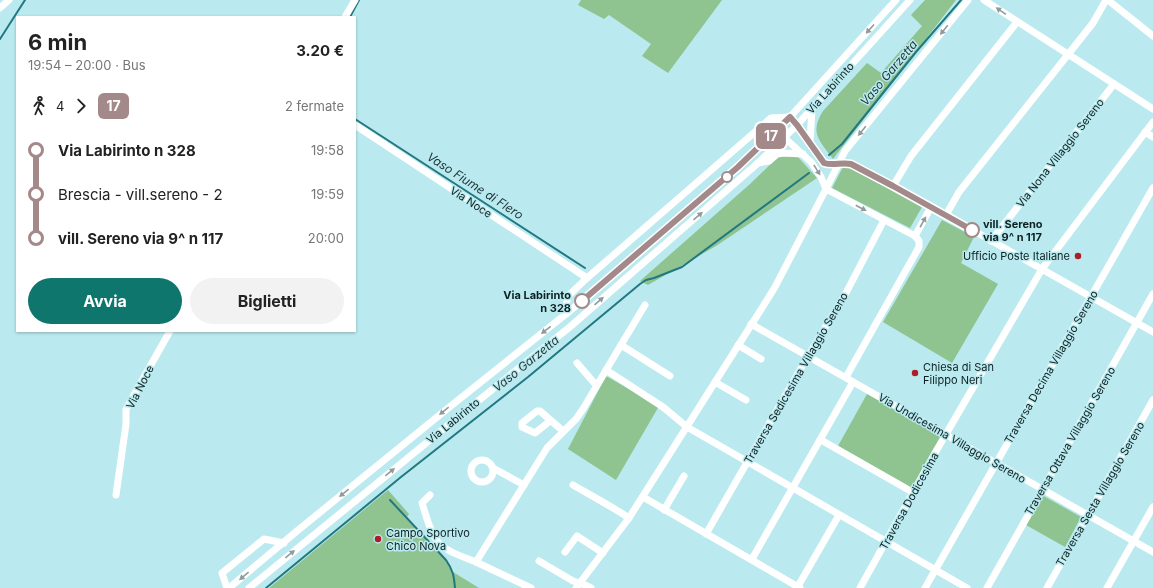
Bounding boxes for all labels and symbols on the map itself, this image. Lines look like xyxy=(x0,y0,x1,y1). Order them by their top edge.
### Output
one-way arrow xyxy=(995,7,1006,15)
one-way arrow xyxy=(865,24,875,34)
one-way arrow xyxy=(939,25,948,36)
water label: Vaso Garzetta xyxy=(857,37,920,109)
street label: Via Labirinto xyxy=(803,59,857,117)
street label: Via Nona Villaggio Sereno xyxy=(1013,95,1107,210)
line badge: 17 xyxy=(753,123,789,149)
one-way arrow xyxy=(857,126,866,136)
water label: Vaso Fiume di Flero xyxy=(424,149,526,222)
one-way arrow xyxy=(813,165,820,176)
unlabelled marker xyxy=(721,171,733,183)
street label: Via Noce xyxy=(447,183,495,221)
one-way arrow xyxy=(855,204,867,211)
one-way arrow xyxy=(692,212,703,221)
one-way arrow xyxy=(920,216,926,227)
place label: vill. Sereno via 9^ n 117 xyxy=(983,217,1043,244)
marker: vill. Sereno via 9^ n 117 xyxy=(964,222,980,238)
place label: Ufficio Poste Italiane xyxy=(963,249,1070,263)
marker: Ufficio Poste Italiane xyxy=(1073,251,1083,261)
street label: Traversa Decima Villaggio Sereno xyxy=(1001,287,1101,446)
place label: Via Labirinto n 328 xyxy=(503,288,571,315)
street label: Traversa Sedicesima Villaggio Sereno xyxy=(741,289,851,466)
marker: Via Labirinto n 328 xyxy=(574,293,590,309)
one-way arrow xyxy=(594,297,605,306)
one-way arrow xyxy=(541,325,552,334)
water label: Vaso Garzetta xyxy=(490,332,562,395)
place label: Chiesa di San Filippo Neri xyxy=(923,360,994,387)
street label: Via Noce xyxy=(123,363,157,411)
street label: Traversa Ottava Villaggio Sereno xyxy=(1022,364,1119,518)
marker: Chiesa di San Filippo Neri xyxy=(910,368,920,378)
street label: Via Undicesima Villaggio Sereno xyxy=(876,390,1029,486)
street label: Via Labirinto xyxy=(423,395,483,447)
one-way arrow xyxy=(439,406,450,415)
street label: Traversa Sesta Villaggio Sereno xyxy=(1053,419,1148,569)
street label: Traversa Dodicesima xyxy=(876,450,942,552)
one-way arrow xyxy=(385,468,396,476)
one-way arrow xyxy=(338,488,349,497)
place label: Campo Sportivo Chico Nova xyxy=(386,526,470,553)
marker: Campo Sportivo Chico Nova xyxy=(373,534,383,544)
one-way arrow xyxy=(284,550,295,559)
one-way arrow xyxy=(238,571,249,580)

